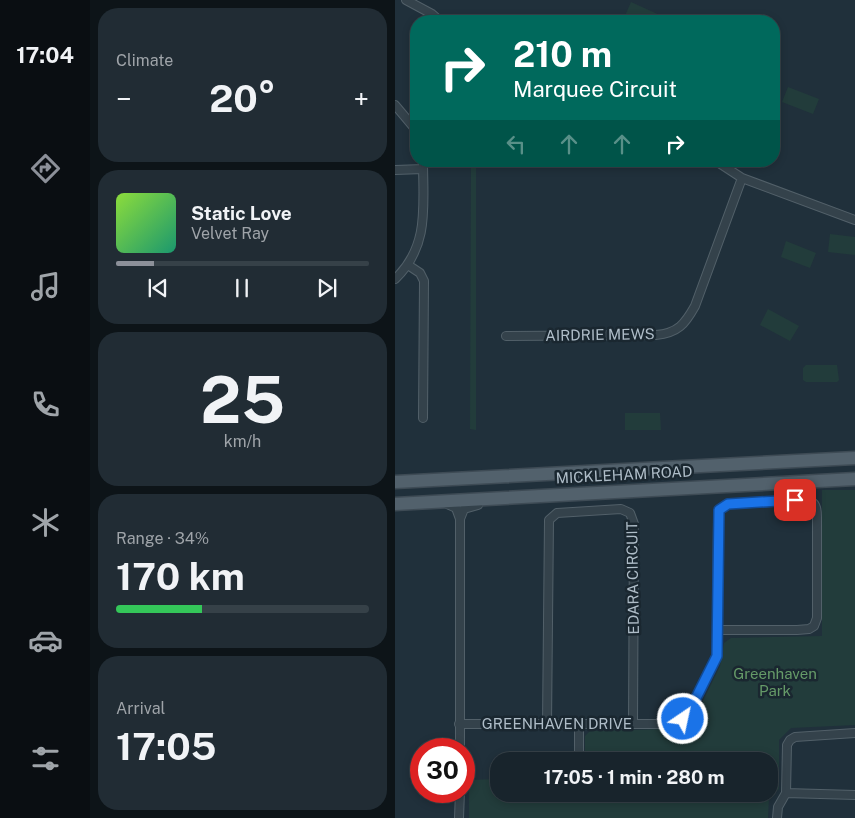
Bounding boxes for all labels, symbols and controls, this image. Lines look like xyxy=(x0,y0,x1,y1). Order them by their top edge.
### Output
text: 210 m xyxy=(513,34,612,75)
icon: right xyxy=(430,35,495,100)
text: 17:04 xyxy=(16,42,74,68)
text: Climate xyxy=(116,51,173,70)
text: 20° xyxy=(209,76,276,121)
text: Marquee Circuit xyxy=(513,76,677,102)
text: − xyxy=(116,82,132,115)
text: + xyxy=(353,82,369,115)
icon: left xyxy=(502,130,530,158)
icon: ahead xyxy=(555,130,583,158)
icon: ahead xyxy=(608,130,636,158)
icon: right xyxy=(661,130,689,158)
icon: directions xyxy=(28,151,63,186)
text: Static Love xyxy=(191,202,292,224)
text: Velvet Ray xyxy=(191,224,269,243)
icon: music xyxy=(28,269,63,304)
icon: previous xyxy=(144,274,172,302)
icon: pause xyxy=(228,274,256,302)
icon: next xyxy=(313,274,341,302)
street label: AIRDRIE MEWS xyxy=(545,325,655,344)
text: 25 xyxy=(200,361,285,438)
icon: phone xyxy=(28,387,63,422)
text: km/h xyxy=(224,432,261,451)
street label: MICKLEHAM ROAD xyxy=(555,462,693,487)
pin xyxy=(774,479,816,521)
icon: arrive xyxy=(781,486,809,514)
icon: climate xyxy=(28,505,63,540)
street label: EDARA CIRCUIT xyxy=(623,521,642,635)
text: Range · 34% xyxy=(116,529,209,548)
text: 170 km xyxy=(116,554,245,599)
icon: car xyxy=(28,623,63,658)
park label: Greenhaven Park xyxy=(733,665,817,699)
position arrow xyxy=(656,692,708,744)
text: Arrival xyxy=(116,699,165,718)
street label: GREENHAVEN DRIVE xyxy=(482,715,632,732)
text: 17:05 xyxy=(116,724,216,769)
speed limit sign: 30 xyxy=(410,738,475,803)
icon: filters xyxy=(28,741,63,776)
text: 17:05 · 1 min · 280 m xyxy=(543,766,725,788)

